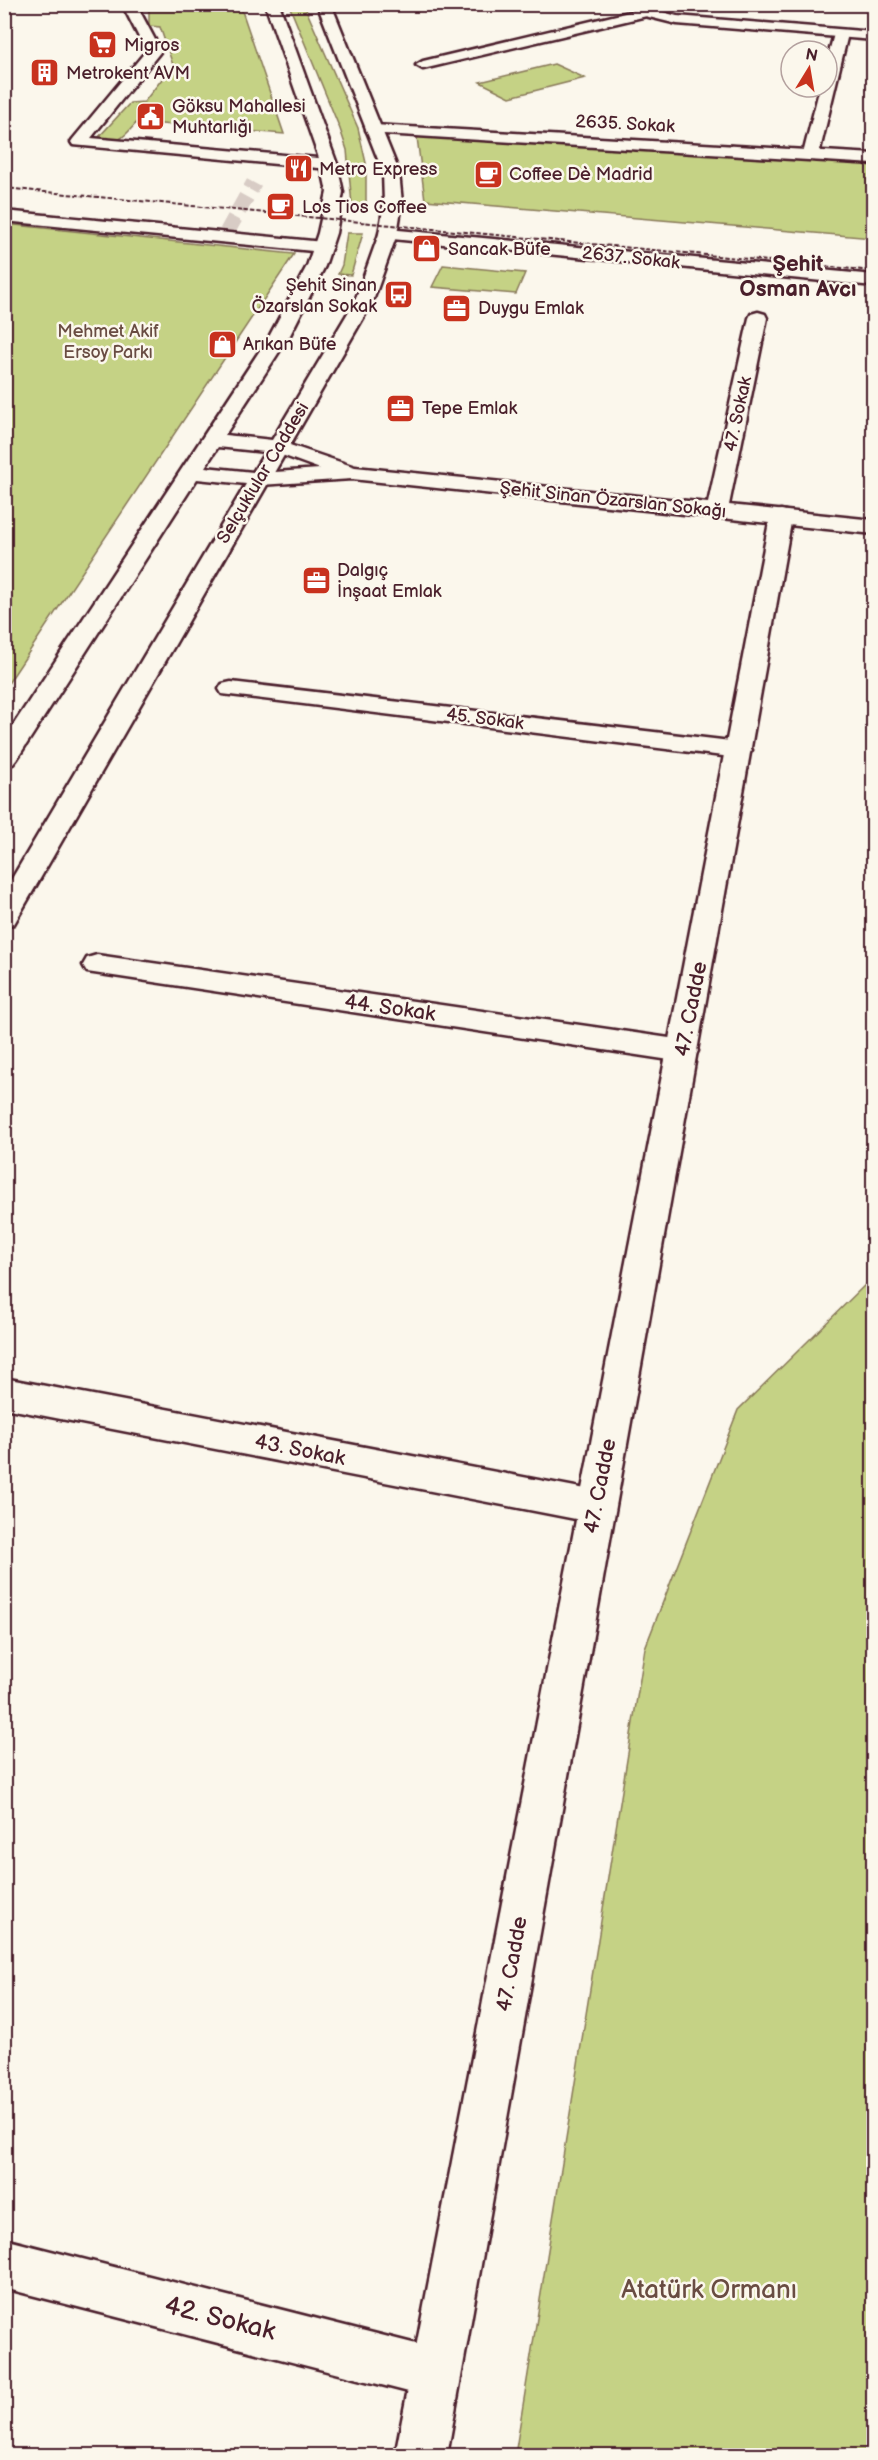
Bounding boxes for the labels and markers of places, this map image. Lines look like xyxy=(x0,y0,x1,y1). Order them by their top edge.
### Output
supermarket icon: Migros xyxy=(87,29,119,61)
place label: Migros xyxy=(124,35,179,56)
building icon: Metrokent AVM xyxy=(29,57,61,89)
place label: Metrokent AVM xyxy=(66,63,190,84)
place label: Göksu Mahallesi Muhtarlığı xyxy=(172,96,306,138)
public building icon: Göksu Mahallesi Muhtarlığı xyxy=(135,100,167,132)
restaurant icon: Metro Express xyxy=(282,153,314,185)
cafe icon: Coffee Dè Madrid xyxy=(472,158,504,190)
place label: Metro Express xyxy=(319,159,437,180)
place label: Coffee Dè Madrid xyxy=(509,164,653,185)
cafe icon: Los Tios Coffee xyxy=(265,191,297,223)
place label: Los Tios Coffee xyxy=(302,197,427,218)
shop icon: Sancak Büfe xyxy=(411,233,443,265)
place label: Sancak Büfe xyxy=(448,239,551,260)
place label: Şehit Sinan Özarslan Sokak xyxy=(252,275,377,317)
bus stop icon: Şehit Sinan Özarslan Sokak xyxy=(382,279,414,311)
office icon: Duygu Emlak xyxy=(441,292,473,324)
place label: Duygu Emlak xyxy=(478,298,584,319)
shop icon: Arıkan Büfe xyxy=(206,328,238,360)
place label: Arıkan Büfe xyxy=(243,334,337,355)
office icon: Tepe Emlak xyxy=(385,392,417,424)
place label: Tepe Emlak xyxy=(422,398,517,419)
place label: Dalgıç İnşaat Emlak xyxy=(337,560,442,602)
office icon: Dalgıç İnşaat Emlak xyxy=(300,564,332,596)

